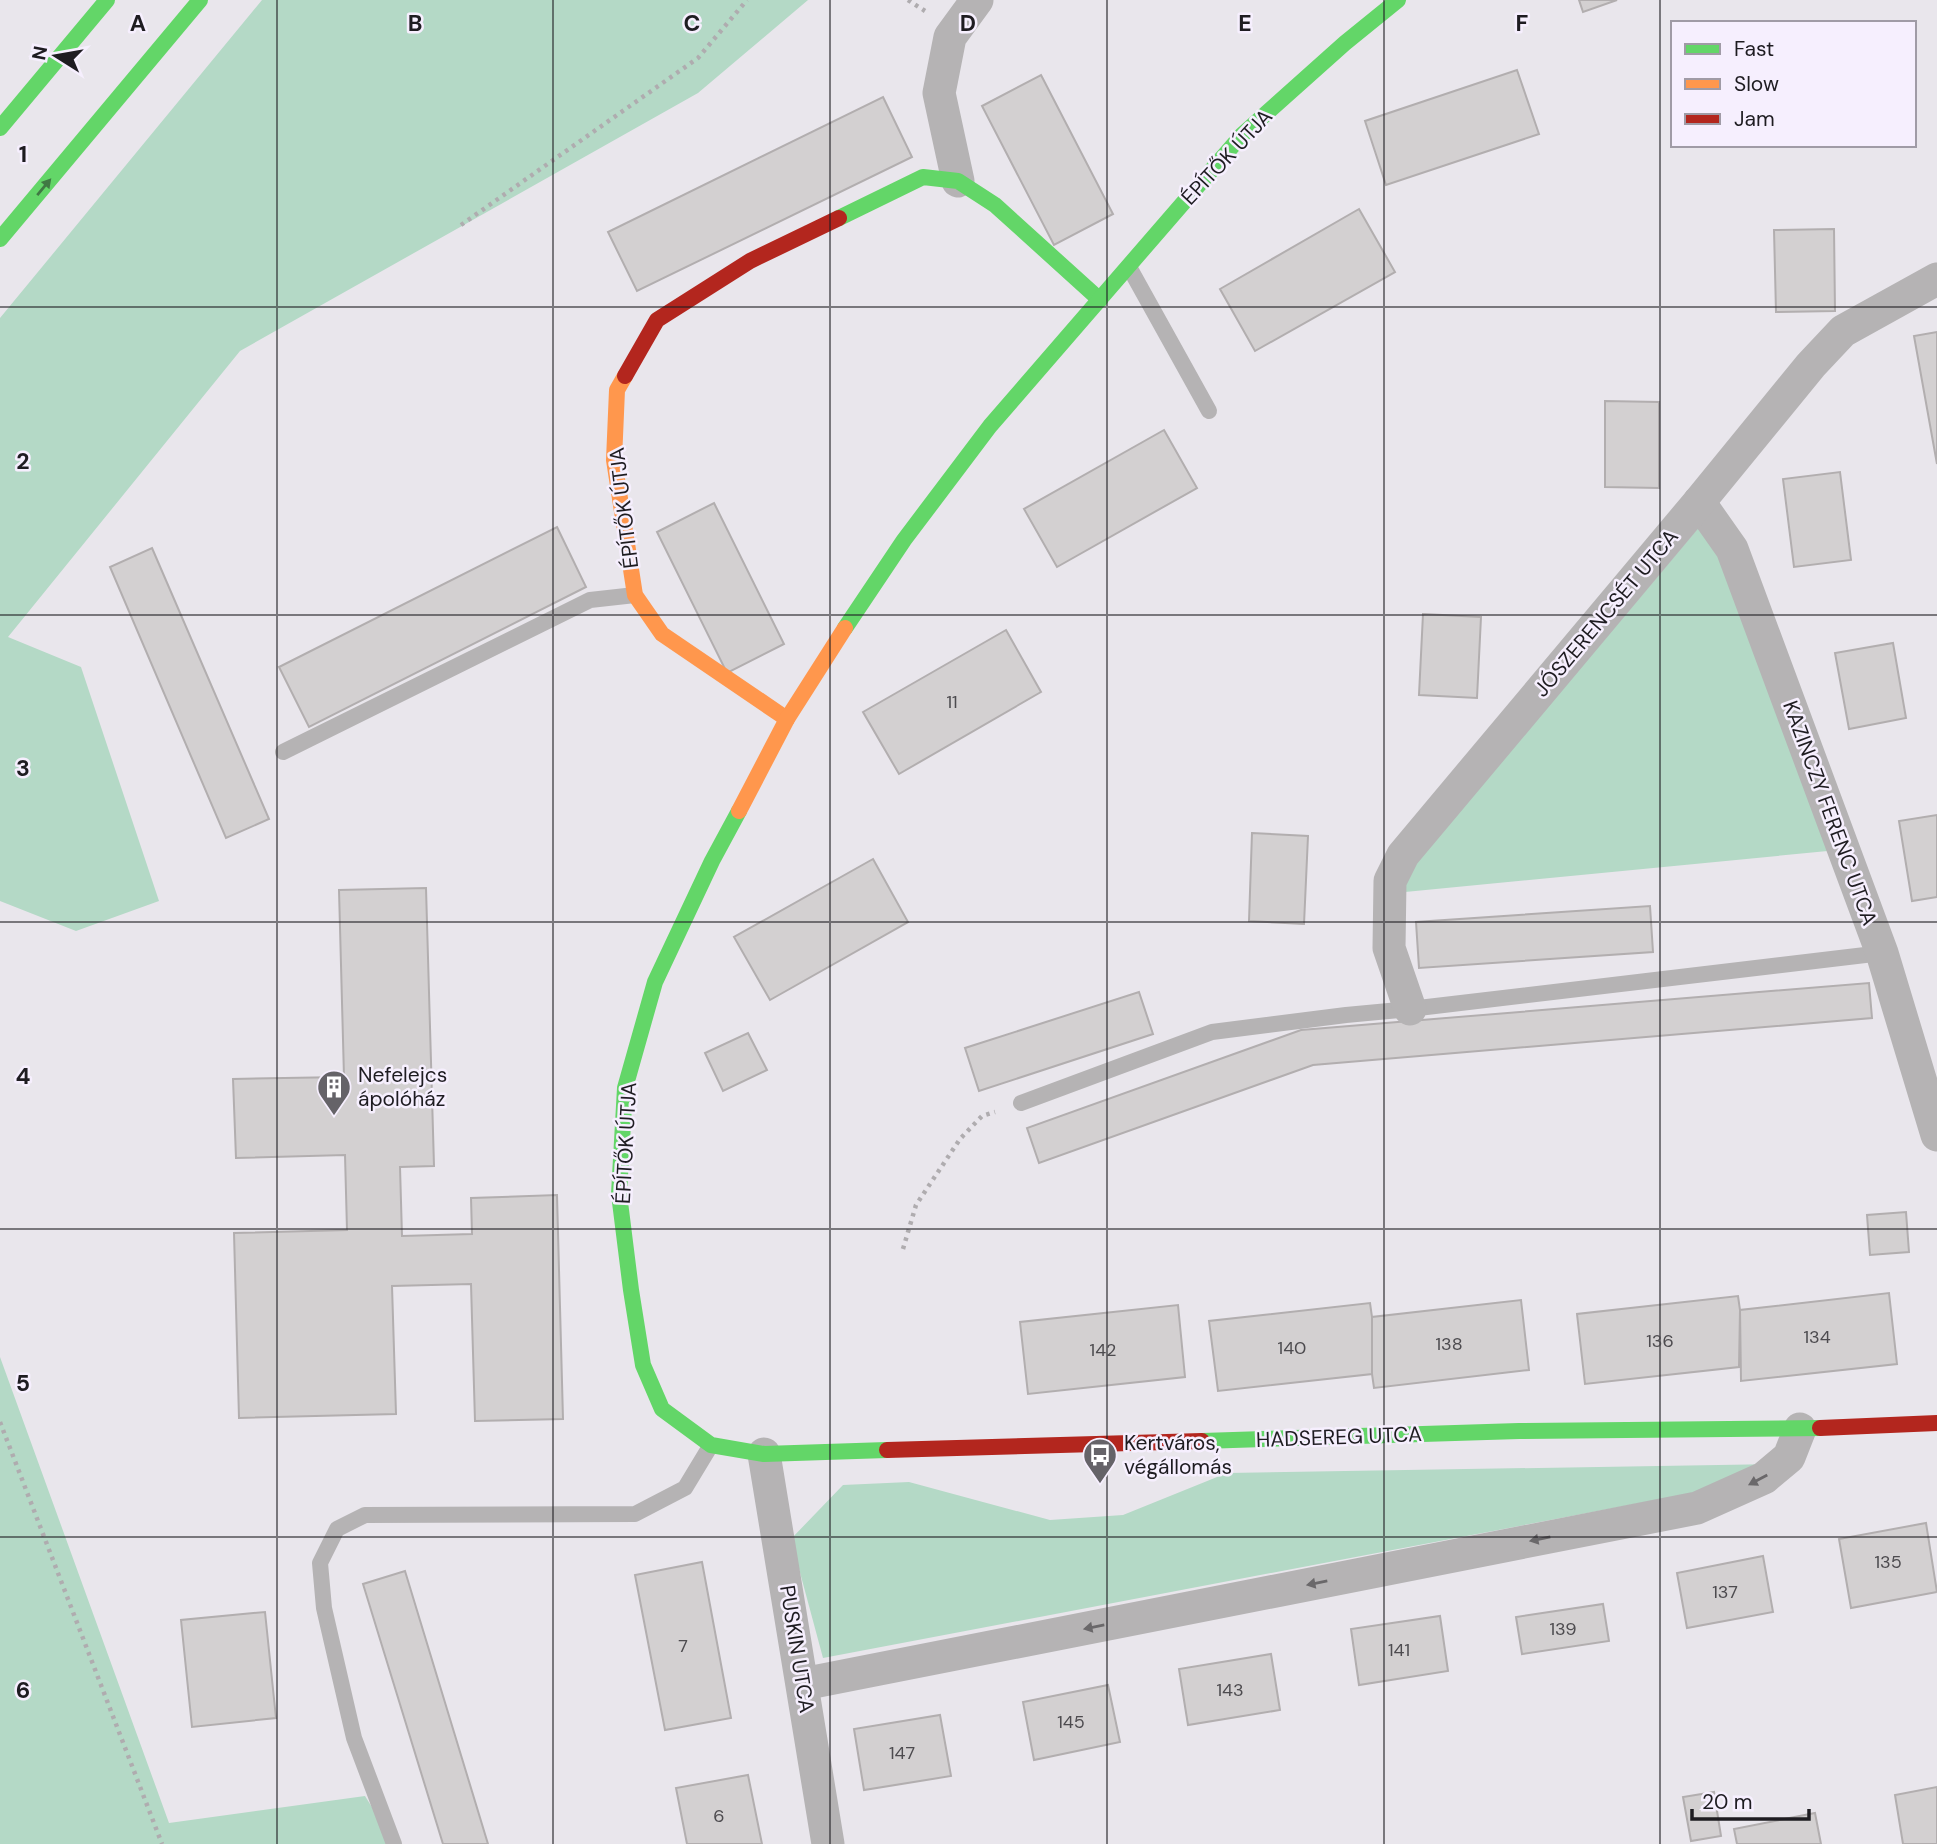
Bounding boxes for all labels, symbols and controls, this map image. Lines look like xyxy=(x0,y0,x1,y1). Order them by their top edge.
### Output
text: A xyxy=(130,8,146,38)
text: B xyxy=(408,8,422,38)
text: C xyxy=(684,8,700,38)
text: D xyxy=(960,8,976,38)
text: E xyxy=(1238,8,1252,38)
text: F xyxy=(1516,8,1529,38)
north arrow xyxy=(21,21,91,91)
legend xyxy=(1671,21,1916,147)
text: Fast xyxy=(1734,35,1774,63)
text: N xyxy=(26,44,53,62)
text: Slow xyxy=(1734,70,1779,98)
street label: ÉPÍTŐK ÚTJA xyxy=(1175,103,1279,211)
text: Jam xyxy=(1734,105,1775,133)
text: 1 xyxy=(19,139,27,169)
one-way arrow xyxy=(36,178,51,195)
text: 2 xyxy=(16,446,30,476)
street label: ÉPÍTŐK ÚTJA xyxy=(603,446,645,570)
street label: JÓSZERENCSÉT UTCA xyxy=(1527,523,1685,703)
house number: 11 xyxy=(946,690,958,714)
street label: KAZINCZY FERENC UTCA xyxy=(1776,697,1884,929)
text: 3 xyxy=(16,753,30,783)
text: 4 xyxy=(16,1061,31,1091)
place label: Nefelejcs ápolóház xyxy=(358,1061,447,1113)
building icon: Nefelejcs ápolóház xyxy=(315,1068,353,1117)
street label: ÉPÍTŐK ÚTJA xyxy=(609,1081,643,1205)
house number: 134 xyxy=(1803,1325,1831,1349)
house number: 136 xyxy=(1646,1329,1674,1353)
house number: 138 xyxy=(1435,1332,1463,1356)
house number: 140 xyxy=(1278,1336,1306,1360)
house number: 142 xyxy=(1090,1338,1116,1362)
text: 5 xyxy=(16,1368,30,1398)
street label: HADSEREG UTCA xyxy=(1256,1420,1422,1454)
place label: Kertváros, végállomás xyxy=(1124,1429,1232,1481)
bus stop icon: Kertváros, végállomás xyxy=(1081,1436,1119,1485)
one-way arrow xyxy=(1748,1473,1768,1485)
one-way arrow xyxy=(1529,1533,1551,1544)
house number: 135 xyxy=(1874,1550,1902,1574)
one-way arrow xyxy=(1306,1577,1328,1588)
house number: 137 xyxy=(1712,1580,1738,1604)
street label: PUSKIN UTCA xyxy=(773,1583,821,1715)
house number: 139 xyxy=(1549,1617,1577,1641)
one-way arrow xyxy=(1083,1621,1105,1632)
house number: 7 xyxy=(678,1634,688,1658)
house number: 141 xyxy=(1388,1638,1410,1662)
text: 6 xyxy=(16,1675,30,1705)
house number: 143 xyxy=(1216,1678,1244,1702)
house number: 145 xyxy=(1057,1710,1085,1734)
house number: 147 xyxy=(889,1741,915,1765)
scale bar xyxy=(1692,1778,1809,1822)
text: 20 m xyxy=(1702,1788,1753,1816)
house number: 6 xyxy=(713,1804,725,1828)

